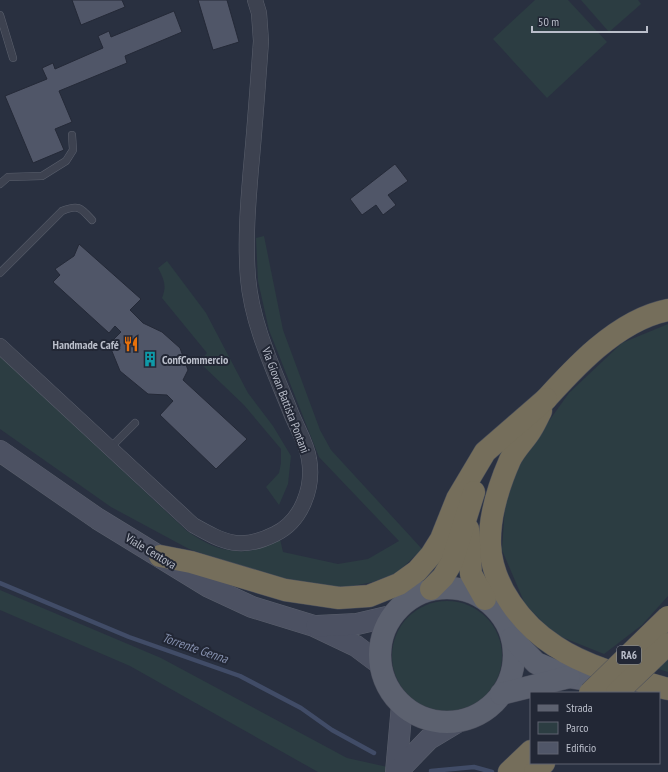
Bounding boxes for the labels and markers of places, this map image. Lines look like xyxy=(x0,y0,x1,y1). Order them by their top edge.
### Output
restaurant icon: Handmade Café xyxy=(122,335,140,353)
place label: Handmade Café xyxy=(53,337,119,352)
building icon: ConfCommercio xyxy=(141,350,159,368)
place label: ConfCommercio xyxy=(162,352,229,367)

